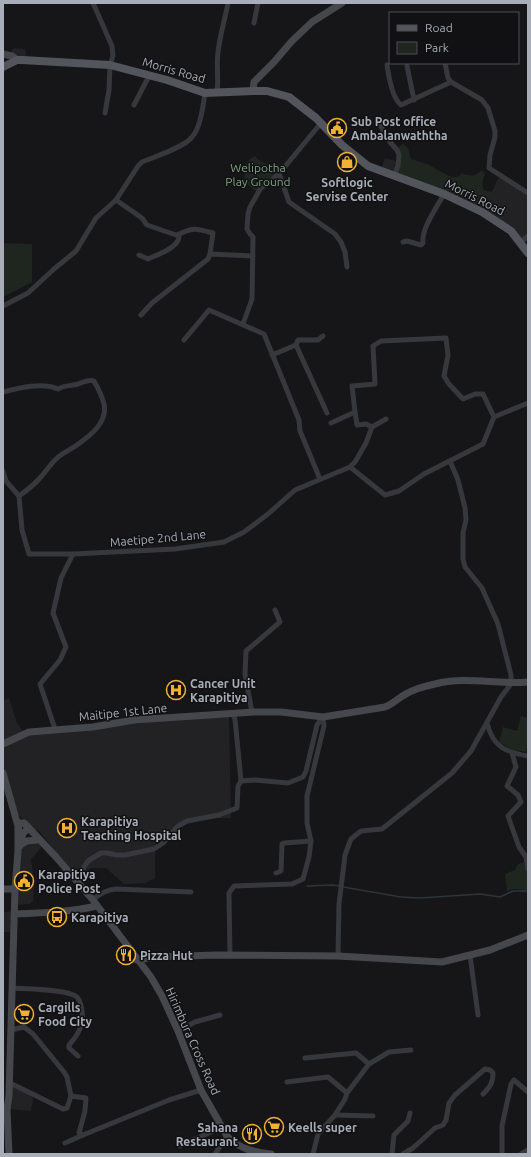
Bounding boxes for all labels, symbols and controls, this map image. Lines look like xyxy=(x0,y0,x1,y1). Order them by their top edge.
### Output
legend xyxy=(389,12,519,64)
text: Road xyxy=(425,21,453,34)
text: Park xyxy=(425,41,449,54)
street label: Morris Road xyxy=(141,55,207,85)
place label: Sub Post office Ambalanwaththa xyxy=(351,115,447,142)
public building icon: Sub Post office Ambalanwaththa xyxy=(326,117,348,139)
shop icon: Softlogic Servise Center xyxy=(336,151,358,173)
park label: Welipotha Play Ground xyxy=(225,161,291,188)
place label: Softlogic Servise Center xyxy=(306,176,388,203)
street label: Morris Road xyxy=(443,176,507,218)
street label: Maetipe 2nd Lane xyxy=(109,527,207,549)
place label: Cancer Unit Karapitiya xyxy=(190,677,256,704)
hospital icon: Cancer Unit Karapitiya xyxy=(165,679,187,701)
street label: Maitipe 1st Lane xyxy=(78,701,168,723)
place label: Karapitiya Teaching Hospital xyxy=(81,815,182,842)
hospital icon: Karapitiya Teaching Hospital xyxy=(56,817,78,839)
place label: Karapitiya Police Post xyxy=(38,868,101,895)
public building icon: Karapitiya Police Post xyxy=(13,870,35,892)
bus stop icon: Karapitiya xyxy=(46,906,68,928)
place label: Karapitiya xyxy=(71,911,128,924)
restaurant icon: Pizza Hut xyxy=(115,944,137,966)
place label: Pizza Hut xyxy=(140,949,193,962)
street label: Hirimbura Cross Road xyxy=(163,985,223,1097)
place label: Cargills Food City xyxy=(38,1001,92,1028)
supermarket icon: Cargills Food City xyxy=(13,1003,35,1025)
supermarket icon: Keells super xyxy=(263,1116,285,1138)
place label: Sahana Restaurant xyxy=(176,1121,238,1148)
place label: Keells super xyxy=(288,1121,357,1134)
restaurant icon: Sahana Restaurant xyxy=(241,1123,263,1145)

